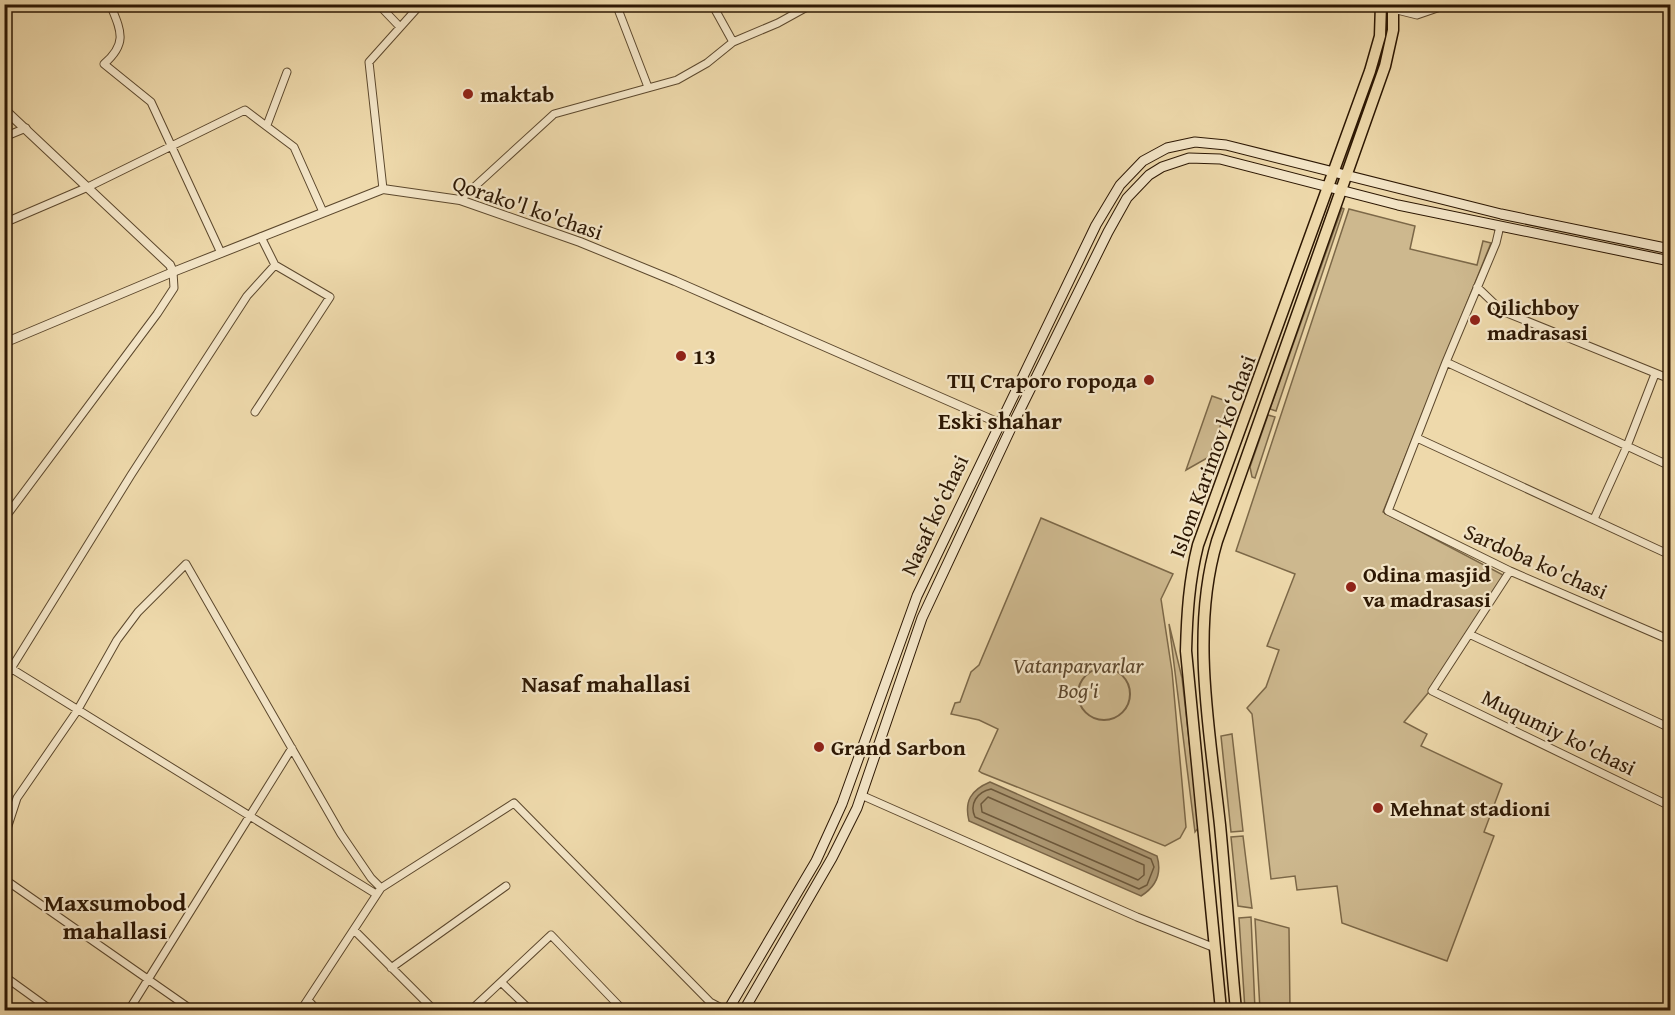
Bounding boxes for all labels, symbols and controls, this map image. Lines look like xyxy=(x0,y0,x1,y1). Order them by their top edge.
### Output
place label: maktab xyxy=(480,78,554,110)
marker: maktab xyxy=(461,87,475,101)
street label: Qorako'l ko'chasi xyxy=(448,166,608,248)
place label: Qilichboy madrasasi xyxy=(1487,291,1588,348)
marker: Qilichboy madrasasi xyxy=(1468,313,1482,327)
place label: 13 xyxy=(693,340,716,372)
marker: 13 xyxy=(674,349,688,363)
street label: Islom Karimov ko‘chasi xyxy=(1160,350,1264,562)
place label: ТЦ Старого города xyxy=(947,364,1138,396)
marker: ТЦ Старого города xyxy=(1142,373,1156,387)
district label: Eski shahar xyxy=(938,403,1062,438)
street label: Nasaf ko‘chasi xyxy=(892,449,976,581)
street label: Sardoba ko'chasi xyxy=(1459,515,1613,607)
place label: Odina masjid va madrasasi xyxy=(1363,558,1491,615)
marker: Odina masjid va madrasasi xyxy=(1344,580,1358,594)
park label: Vatanparvarlar Bog'i xyxy=(1012,649,1144,706)
district label: Nasaf mahallasi xyxy=(522,666,690,701)
street label: Muqumiy ko'chasi xyxy=(1476,681,1642,783)
place label: Grand Sarbon xyxy=(831,731,966,763)
marker: Grand Sarbon xyxy=(812,740,826,754)
place label: Mehnat stadioni xyxy=(1390,792,1550,824)
marker: Mehnat stadioni xyxy=(1371,801,1385,815)
district label: Maxsumobod mahallasi xyxy=(44,885,187,948)

